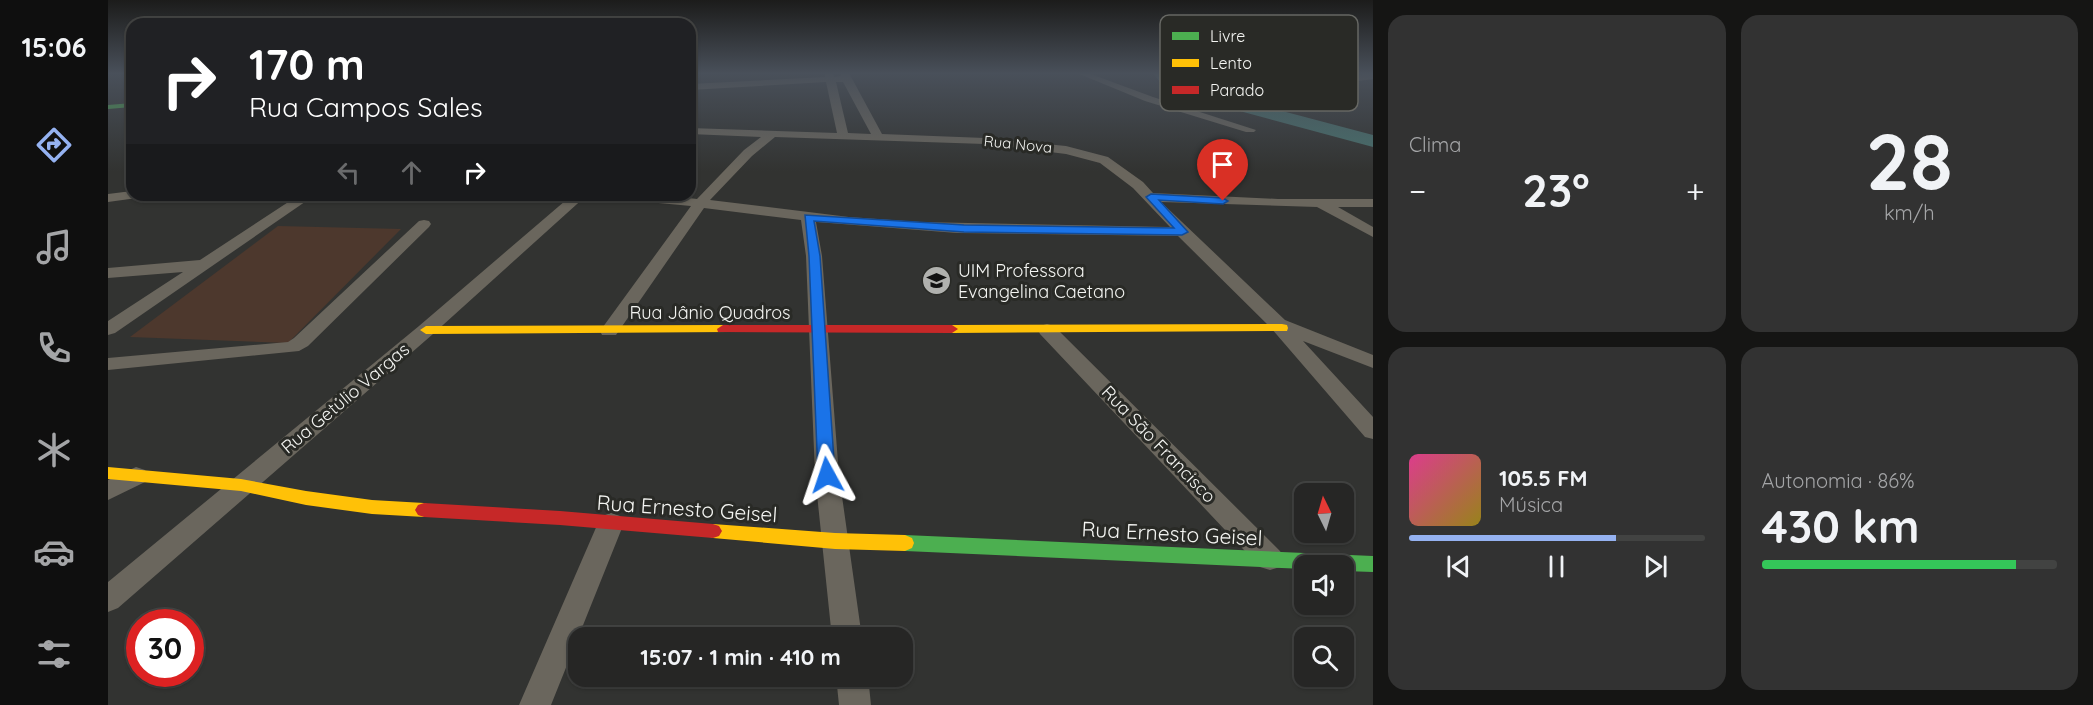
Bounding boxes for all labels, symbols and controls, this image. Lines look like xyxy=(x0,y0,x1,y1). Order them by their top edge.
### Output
legend xyxy=(1160,15,1358,111)
text: Livre xyxy=(1210,26,1245,46)
text: 15:06 xyxy=(22,30,86,64)
text: 170 m xyxy=(249,38,365,91)
icon: right xyxy=(150,42,228,120)
text: Lento xyxy=(1210,53,1252,73)
text: Parado xyxy=(1210,80,1264,100)
text: Rua Campos Sales xyxy=(249,90,483,124)
text: 28 xyxy=(1866,112,1953,210)
icon: directions xyxy=(33,124,75,166)
street label: Rua Nova xyxy=(983,131,1053,157)
text: Clima xyxy=(1409,132,1461,157)
pin xyxy=(1197,139,1248,201)
icon: arrive xyxy=(1206,148,1239,181)
icon: left xyxy=(332,156,365,189)
icon: ahead xyxy=(395,156,428,189)
icon: right xyxy=(458,156,491,189)
text: 23° xyxy=(1522,162,1590,218)
text: − xyxy=(1409,170,1426,211)
text: + xyxy=(1686,170,1705,211)
text: km/h xyxy=(1884,200,1935,225)
icon: music xyxy=(33,226,75,268)
place label: UIM Professora Evangelina Caetano xyxy=(958,259,1125,303)
school or university icon: UIM Professora Evangelina Caetano xyxy=(921,264,953,296)
street label: Rua Jânio Quadros xyxy=(629,301,791,324)
icon: phone xyxy=(33,327,75,369)
street label: Rua Getúlio Vargas xyxy=(276,338,414,458)
street label: Rua São Francisco xyxy=(1097,380,1221,508)
icon: climate xyxy=(33,429,75,471)
position arrow xyxy=(795,443,859,507)
text: 105.5 FM xyxy=(1499,464,1588,492)
text: Autonomia · 86% xyxy=(1762,468,1915,493)
north arrow xyxy=(1294,483,1354,543)
map controls xyxy=(1294,483,1354,687)
street label: Rua Ernesto Geisel xyxy=(596,489,778,527)
text: Música xyxy=(1499,492,1563,517)
text: 430 km xyxy=(1762,498,1919,554)
street label: Rua Ernesto Geisel xyxy=(1081,515,1263,551)
icon: car xyxy=(33,531,75,573)
icon: previous xyxy=(1442,550,1475,583)
icon: pause xyxy=(1540,550,1573,583)
icon: next xyxy=(1639,550,1672,583)
button: sound xyxy=(1294,555,1354,615)
speed limit sign: 30 xyxy=(126,609,204,687)
button: search xyxy=(1294,627,1354,687)
icon: filters xyxy=(33,633,75,675)
text: 15:07 · 1 min · 410 m xyxy=(640,643,841,671)

